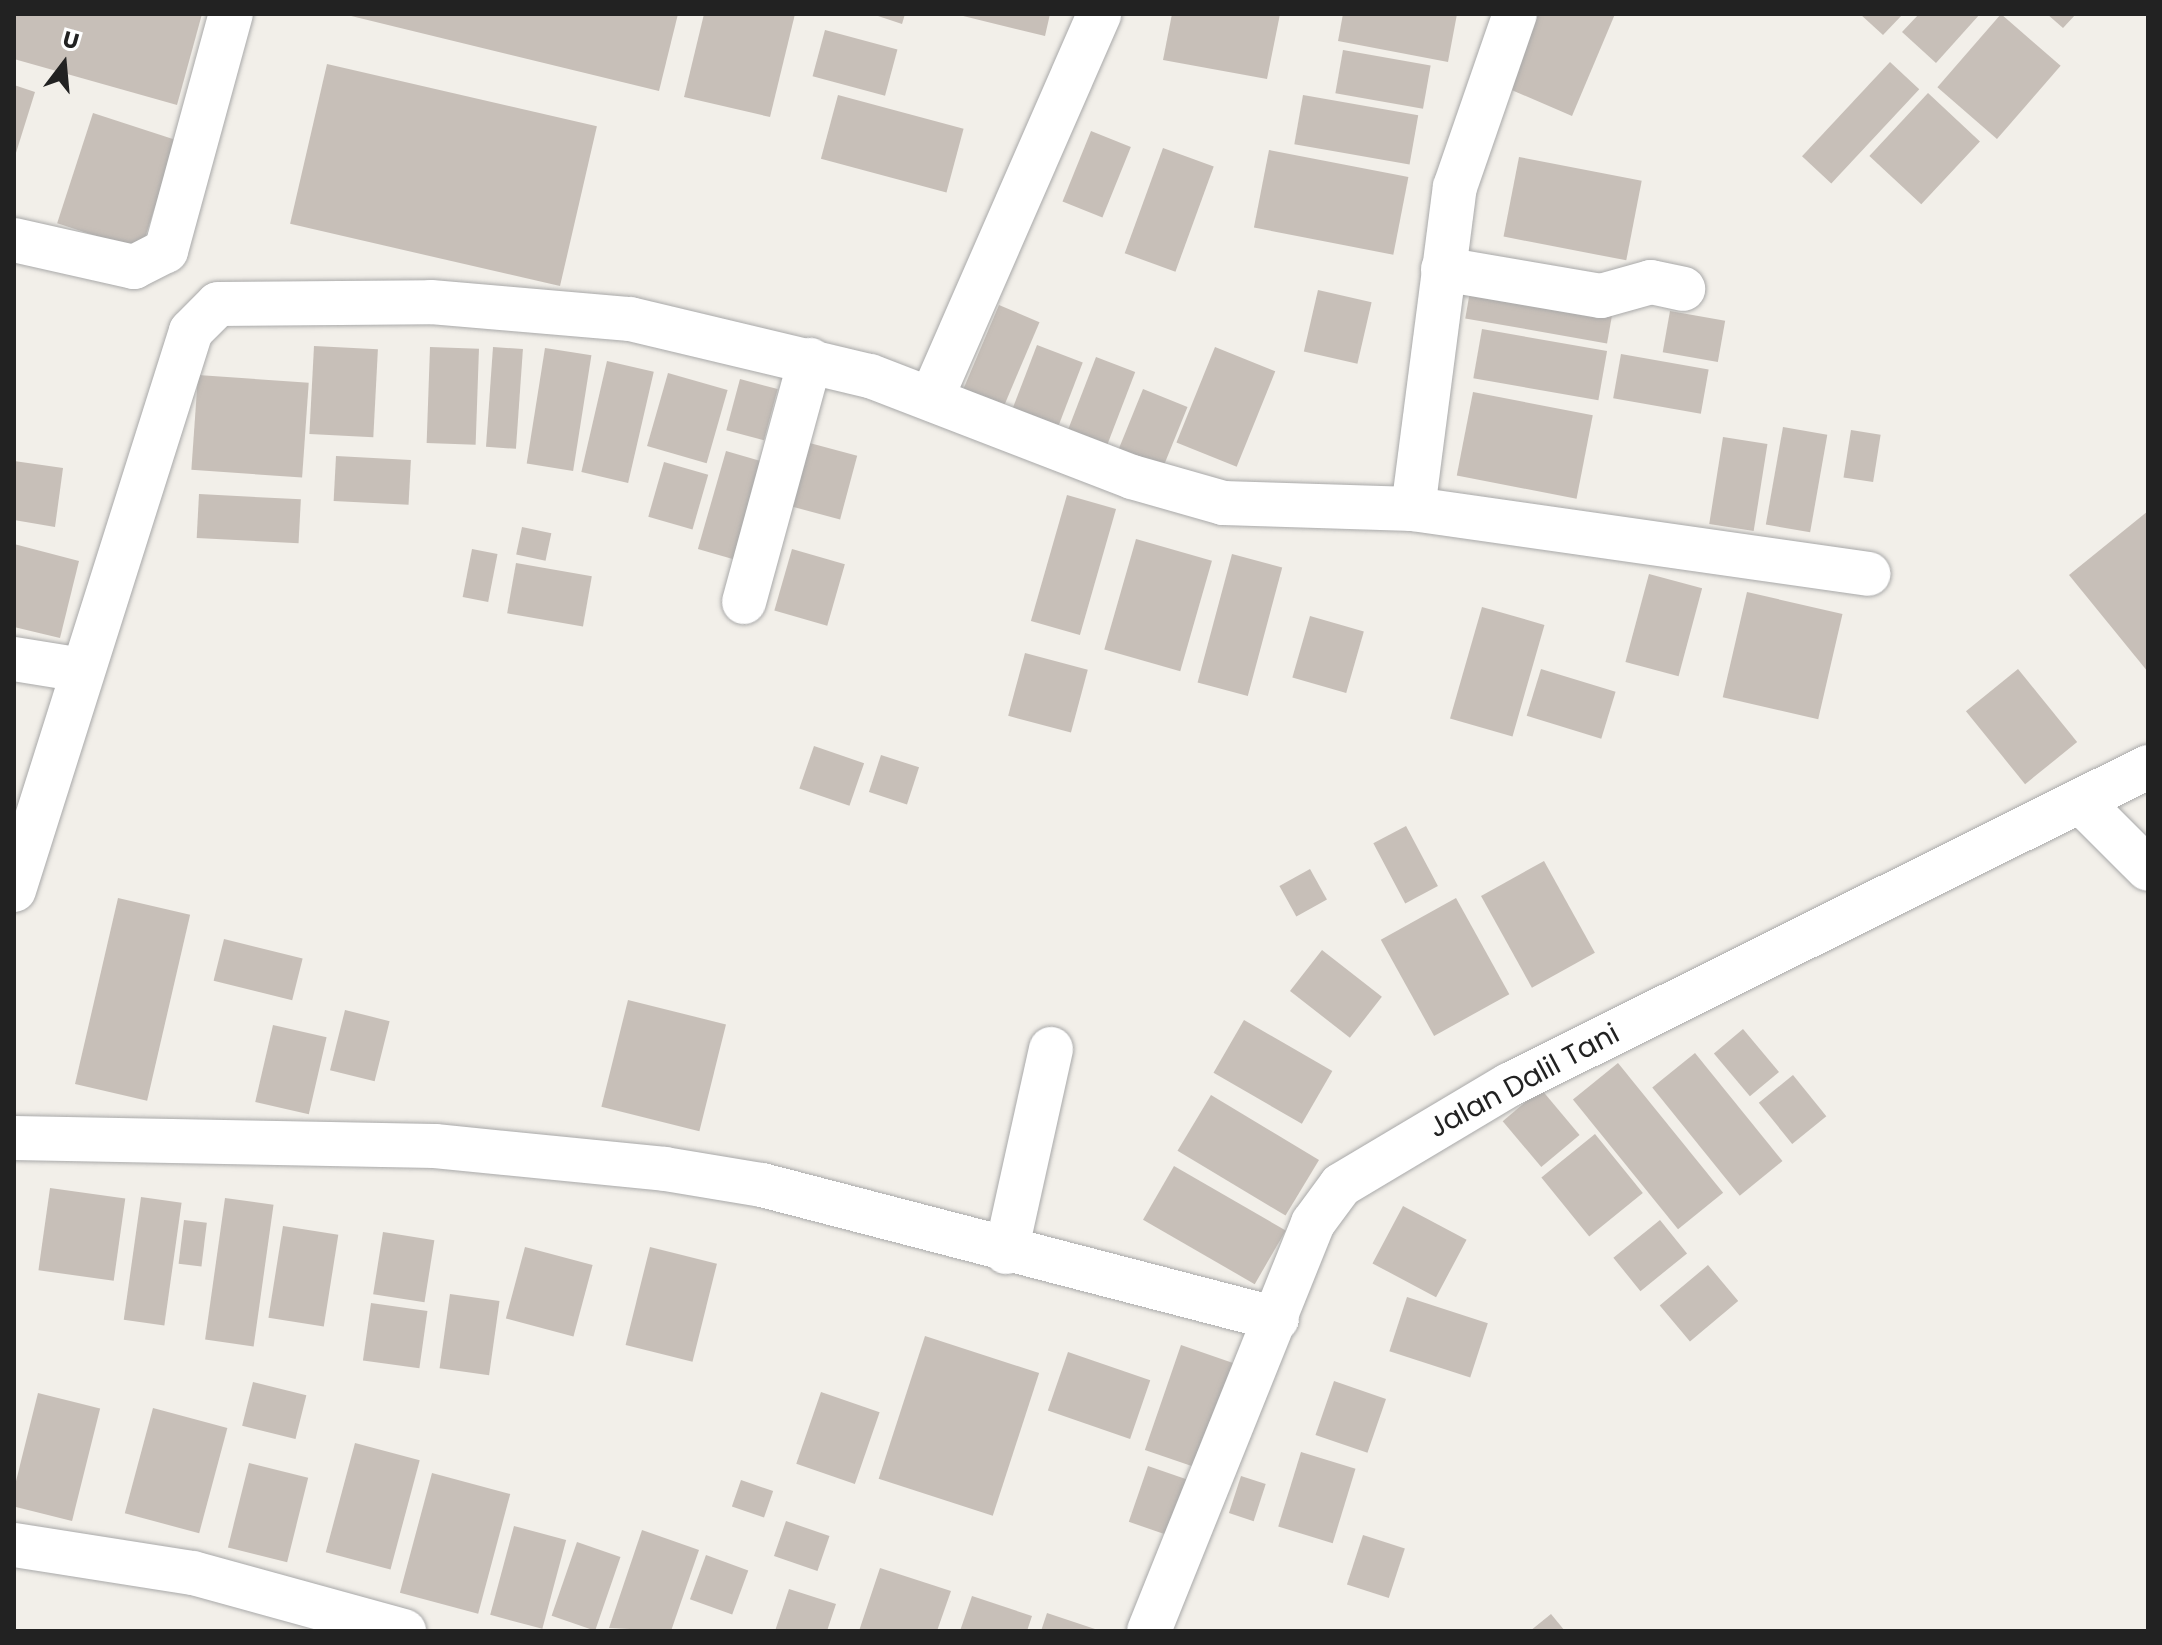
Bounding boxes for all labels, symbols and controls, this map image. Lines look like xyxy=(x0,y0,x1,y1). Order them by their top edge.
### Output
text: U xyxy=(59,23,82,57)
north arrow xyxy=(24,24,104,104)
street label: Jalan Dalil Tani xyxy=(1423,1017,1625,1145)

